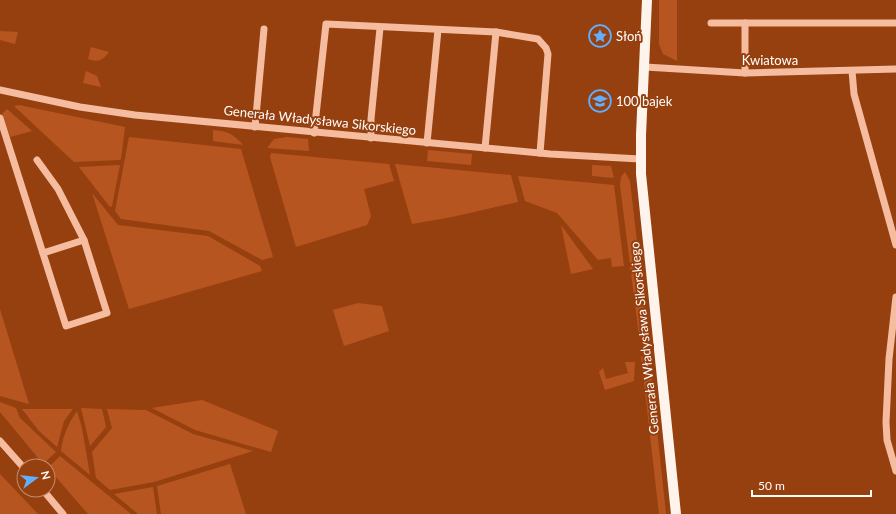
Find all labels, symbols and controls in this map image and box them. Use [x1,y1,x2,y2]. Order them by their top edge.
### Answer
place icon: Słoń [587,23,613,49]
place label: Słoń [616,28,642,44]
street label: Kwiatowa [742,52,798,68]
school or university icon: 100 bajek [587,88,613,114]
place label: 100 bajek [616,93,673,109]
street label: Generała Władysława Sikorskiego [223,102,417,138]
street label: Generała Władysława Sikorskiego [626,241,662,435]
north arrow [16,458,56,498]
text: N [39,470,54,481]
scale bar [752,472,871,498]
text: 50 m [758,478,785,493]

